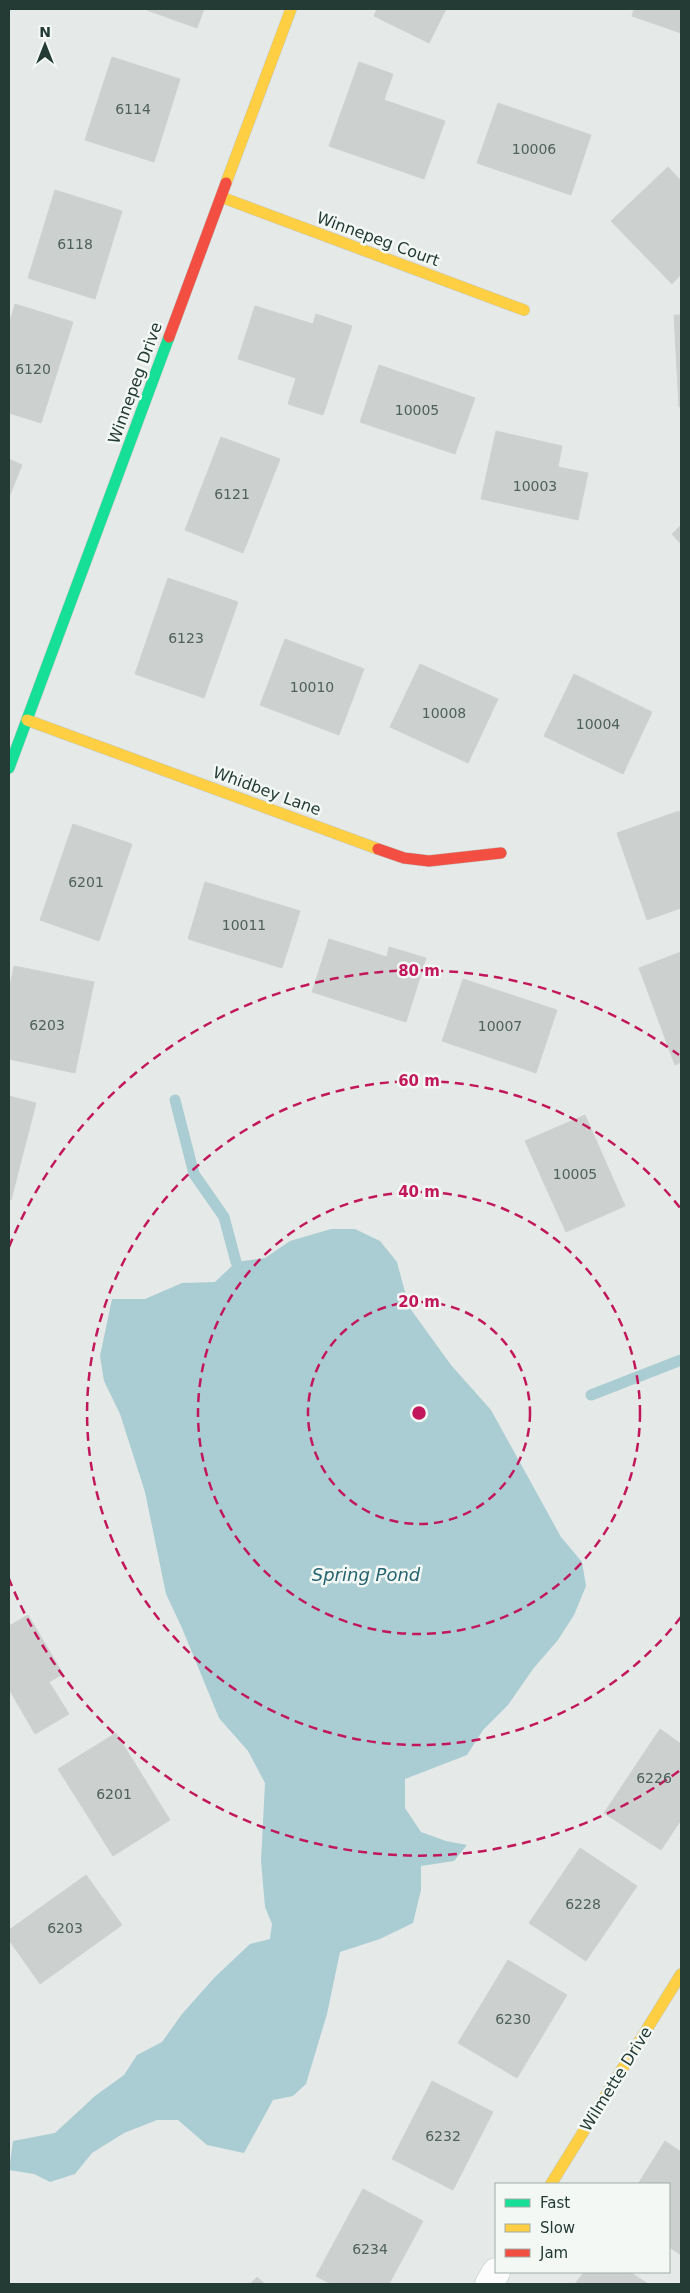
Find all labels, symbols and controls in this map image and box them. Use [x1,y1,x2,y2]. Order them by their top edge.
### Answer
north arrow [20,20,70,70]
text: N [39,24,51,40]
house number: 6114 [115,101,151,117]
house number: 10006 [512,141,556,157]
street label: Winnepeg Court [314,208,442,270]
house number: 6118 [57,236,93,252]
street label: Winnepeg Drive [104,320,166,446]
house number: 6120 [15,361,51,377]
house number: 10005 [395,402,439,418]
house number: 10003 [513,478,557,494]
house number: 6121 [214,486,250,502]
house number: 6123 [168,630,204,646]
house number: 10010 [290,679,334,695]
house number: 10008 [422,705,466,721]
house number: 10004 [576,716,620,732]
street label: Whidbey Lane [210,763,324,819]
house number: 6201 [68,874,104,890]
house number: 10011 [222,917,266,933]
text: 80 m [398,962,440,980]
house number: 6203 [29,1017,65,1033]
house number: 10007 [478,1018,522,1034]
text: 60 m [398,1072,440,1090]
house number: 10005 [553,1166,597,1182]
text: 40 m [398,1183,440,1201]
text: 20 m [398,1293,440,1311]
centre of rings [410,1404,428,1422]
water label: Spring Pond [312,1564,421,1585]
house number: 6226 [636,1770,672,1786]
house number: 6201 [96,1786,132,1802]
house number: 6228 [565,1896,601,1912]
house number: 6203 [47,1920,83,1936]
house number: 6230 [495,2011,531,2027]
street label: Wilmette Drive [576,2023,656,2135]
house number: 6232 [425,2128,461,2144]
legend [495,2183,670,2273]
text: Fast [540,2194,570,2212]
text: Slow [540,2219,575,2237]
house number: 6234 [352,2241,388,2257]
text: Jam [539,2244,568,2262]

